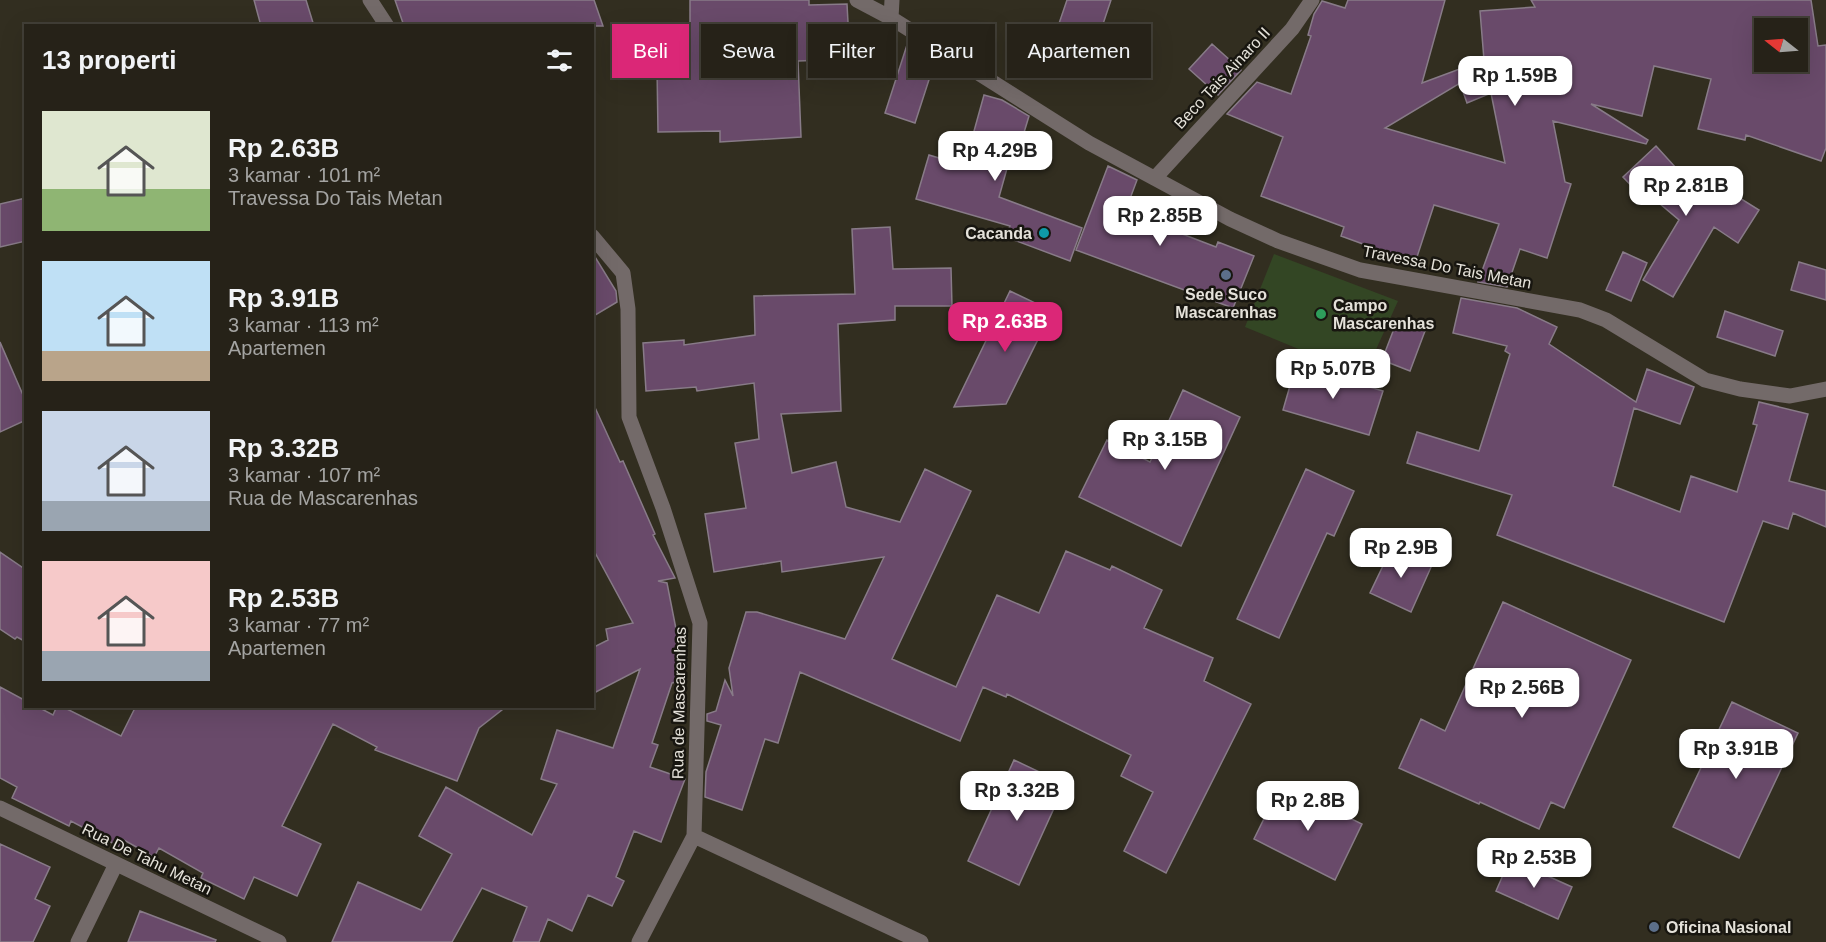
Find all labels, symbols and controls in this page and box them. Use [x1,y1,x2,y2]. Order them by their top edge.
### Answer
north arrow [1754,18,1808,72]
map controls [1754,18,1808,72]
chip: Beli [612,24,689,78]
chip: Sewa [701,24,796,78]
chip: Filter [808,24,896,78]
chip: Baru [908,24,995,78]
chip: Apartemen [1007,24,1151,78]
street label: Beco Tais Ainaro II [1171,24,1273,132]
icon: filters [543,44,576,77]
text: 13 properti [42,45,176,75]
pin: Rp 1.59B [1453,56,1577,107]
text: Rp 1.59B [1472,64,1558,86]
pin: Rp 4.29B [933,131,1057,182]
text: Rp 2.63B [228,133,339,163]
icon: home [90,135,162,207]
text: Rp 4.29B [952,139,1038,161]
text: 3 kamar · 101 m² [228,164,380,186]
pin: Rp 2.81B [1624,166,1748,217]
text: Rp 2.81B [1643,174,1729,196]
text: Travessa Do Tais Metan [228,187,443,209]
pin: Rp 2.85B [1098,196,1222,247]
text: Rp 2.85B [1117,204,1203,226]
place label: Cacanda [965,225,1032,242]
marker: Cacanda [1037,226,1051,240]
street label: Travessa Do Tais Metan [1361,242,1533,292]
marker: Sede Suco Mascarenhas [1219,268,1233,282]
text: Rp 3.91B [228,283,339,313]
icon: home [90,285,162,357]
place label: Sede Suco Mascarenhas [1175,286,1277,321]
place label: Campo Mascarenhas [1333,297,1434,332]
pin: Rp 2.63B [943,302,1067,353]
marker: Campo Mascarenhas [1314,307,1328,321]
text: Rp 2.63B [962,310,1048,332]
text: 3 kamar · 113 m² [228,314,379,336]
text: Apartemen [228,337,326,359]
pin: Rp 5.07B [1271,349,1395,400]
text: Rp 5.07B [1290,357,1376,379]
pin: Rp 3.15B [1103,420,1227,471]
text: Rp 3.15B [1122,428,1208,450]
text: Rp 3.32B [228,433,339,463]
icon: home [90,435,162,507]
text: 3 kamar · 107 m² [228,464,380,486]
text: Rua de Mascarenhas [228,487,418,509]
pin: Rp 2.9B [1346,528,1456,579]
text: Rp 2.9B [1364,536,1438,558]
text: Rp 2.53B [228,583,339,613]
icon: home [90,585,162,657]
text: 3 kamar · 77 m² [228,614,369,636]
street label: Rua de Mascarenhas [669,627,689,779]
text: Apartemen [228,637,326,659]
pin: Rp 2.56B [1460,668,1584,719]
text: Rp 2.56B [1479,676,1565,698]
pin: Rp 3.91B [1674,729,1798,780]
text: Rp 3.91B [1693,737,1779,759]
pin: Rp 3.32B [955,771,1079,822]
text: Rp 3.32B [974,779,1060,801]
pin: Rp 2.8B [1253,781,1363,832]
text: Rp 2.8B [1271,789,1345,811]
street label: Rua De Tahu Metan [79,820,215,898]
pin: Rp 2.53B [1472,838,1596,889]
text: Rp 2.53B [1491,846,1577,868]
place label: Oficina Nasional [1666,919,1791,936]
marker: Oficina Nasional [1647,920,1661,934]

